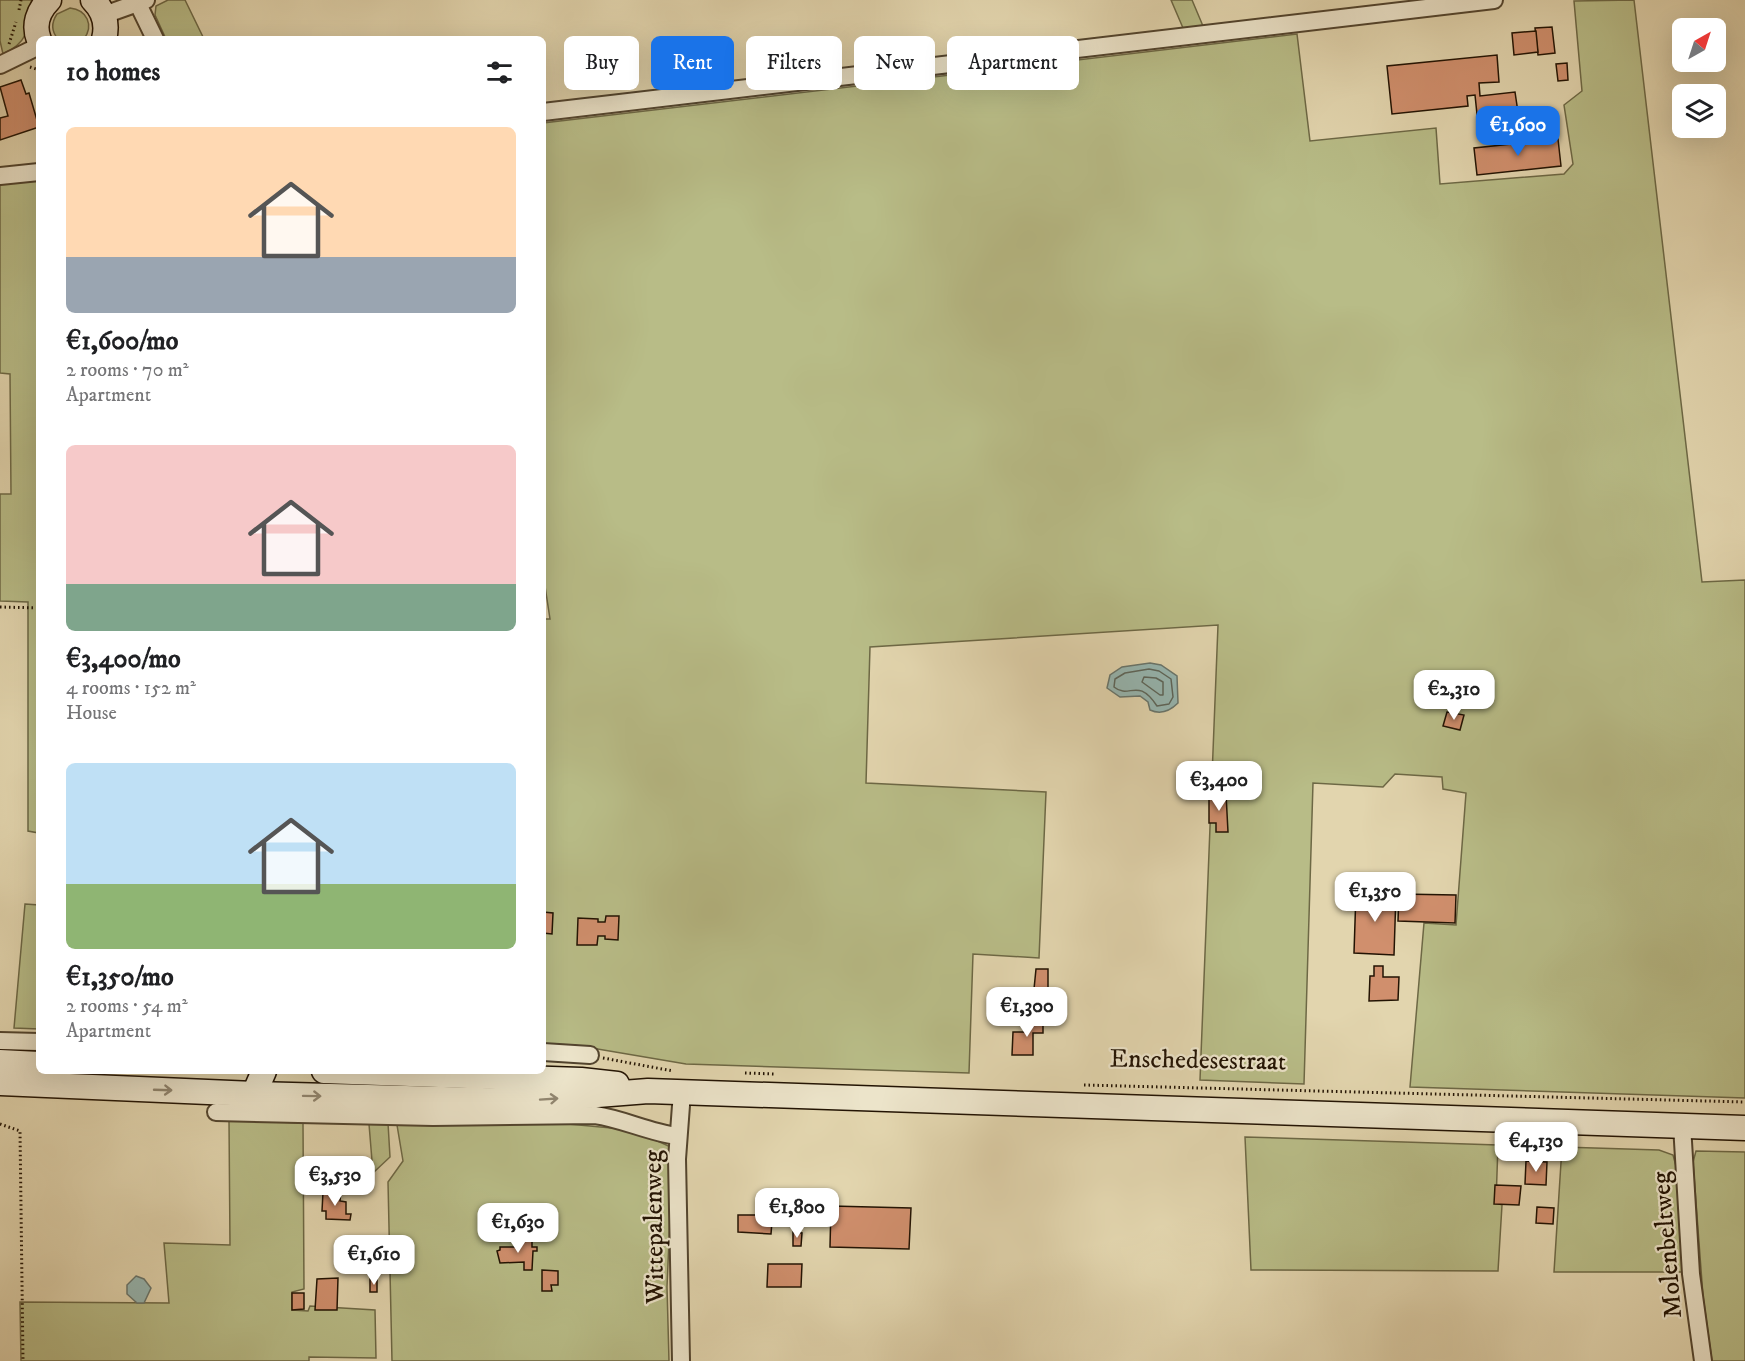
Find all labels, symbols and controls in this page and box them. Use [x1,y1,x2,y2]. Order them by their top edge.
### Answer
north arrow [1672,18,1726,72]
map controls [1672,18,1726,138]
chip: Buy [564,36,639,90]
chip: Rent [651,36,734,90]
chip: Filters [746,36,842,90]
chip: New [854,36,935,90]
chip: Apartment [947,36,1079,90]
text: 10 homes [66,56,160,89]
icon: filters [483,56,516,89]
button: layers [1672,84,1726,138]
pin: €1,600 [1469,106,1567,157]
text: €1,600 [1490,113,1546,138]
icon: home [237,166,345,274]
text: €1,600/mo [66,325,178,358]
text: 2 rooms · 70 m² [66,358,189,383]
text: Apartment [66,383,151,408]
icon: home [237,484,345,592]
text: €3,400/mo [66,643,181,676]
pin: €2,310 [1405,670,1503,721]
text: 4 rooms · 152 m² [66,676,196,701]
text: €2,310 [1428,677,1480,702]
text: House [66,701,117,726]
pin: €3,400 [1170,761,1268,812]
text: €3,400 [1190,768,1248,793]
icon: home [237,802,345,910]
pin: €1,350 [1326,872,1424,923]
text: €1,350 [1349,879,1401,904]
text: €1,350/mo [66,961,174,994]
pin: €1,300 [978,987,1076,1038]
text: 2 rooms · 54 m² [66,994,188,1019]
text: €1,300 [1000,994,1054,1019]
text: Apartment [66,1019,151,1044]
street label: Enschedesestraat [1109,1042,1286,1079]
one-way arrow [153,1085,173,1096]
one-way arrow [302,1090,322,1101]
one-way arrow [539,1094,558,1105]
pin: €4,130 [1487,1122,1585,1173]
text: €4,130 [1509,1129,1563,1154]
street label: Wittepalenweg [637,1149,672,1305]
pin: €3,530 [286,1156,384,1207]
text: €3,530 [309,1163,361,1188]
street label: Molenbeltweg [1645,1170,1690,1320]
pin: €1,800 [748,1188,846,1239]
text: €1,800 [769,1195,825,1220]
pin: €1,630 [469,1203,567,1254]
text: €1,630 [491,1210,545,1235]
pin: €1,610 [325,1235,423,1286]
text: €1,610 [348,1242,400,1267]

